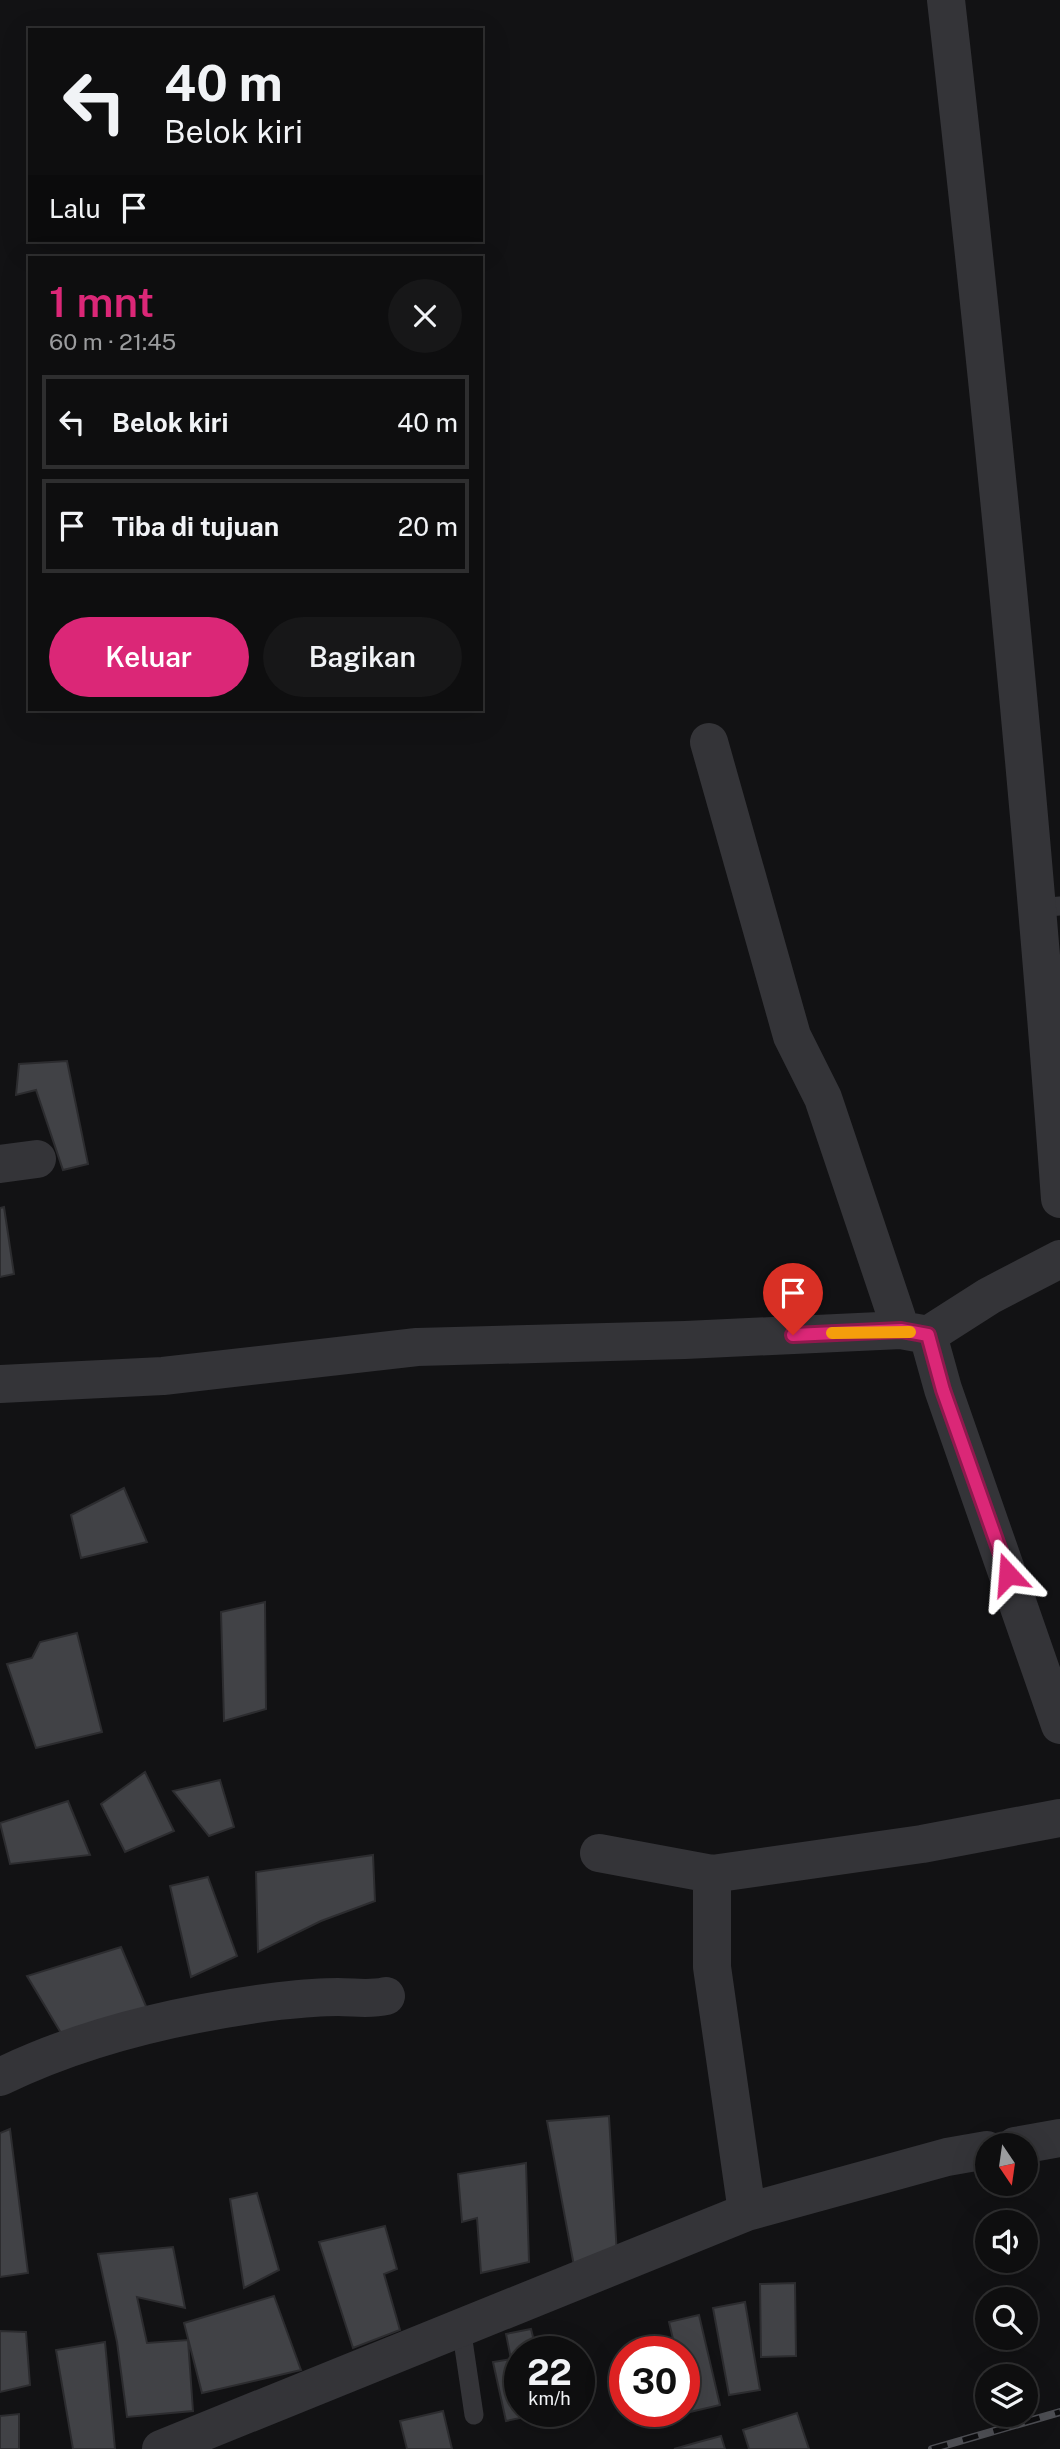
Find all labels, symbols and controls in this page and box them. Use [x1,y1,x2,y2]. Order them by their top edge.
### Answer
text: 40 m [164,54,283,112]
icon: left [49,56,140,147]
text: Belok kiri [164,113,303,150]
icon: arrive [115,189,153,227]
text: Lalu [49,193,101,224]
text: 1 mnt [49,277,154,326]
button: close [388,279,462,353]
text: 60 m · 21:45 [49,328,176,355]
icon: left [53,403,91,441]
text: Belok kiri [112,407,228,438]
text: 40 m [397,407,458,438]
icon: arrive [53,507,91,545]
text: Tiba di tujuan [112,511,279,542]
text: 20 m [398,511,458,542]
button: Keluar [49,617,249,697]
button: Bagikan [263,617,462,697]
pin [763,1263,823,1335]
icon: arrive [774,1274,812,1312]
position arrow [971,1537,1045,1611]
north arrow [975,2133,1038,2196]
map controls [975,2133,1038,2427]
button: sound [975,2210,1038,2273]
button: search [975,2287,1038,2350]
speed limit sign: 30 [609,2336,700,2427]
text: 22 [527,2352,572,2393]
button: layers [975,2364,1038,2427]
text: km/h [528,2388,571,2409]

